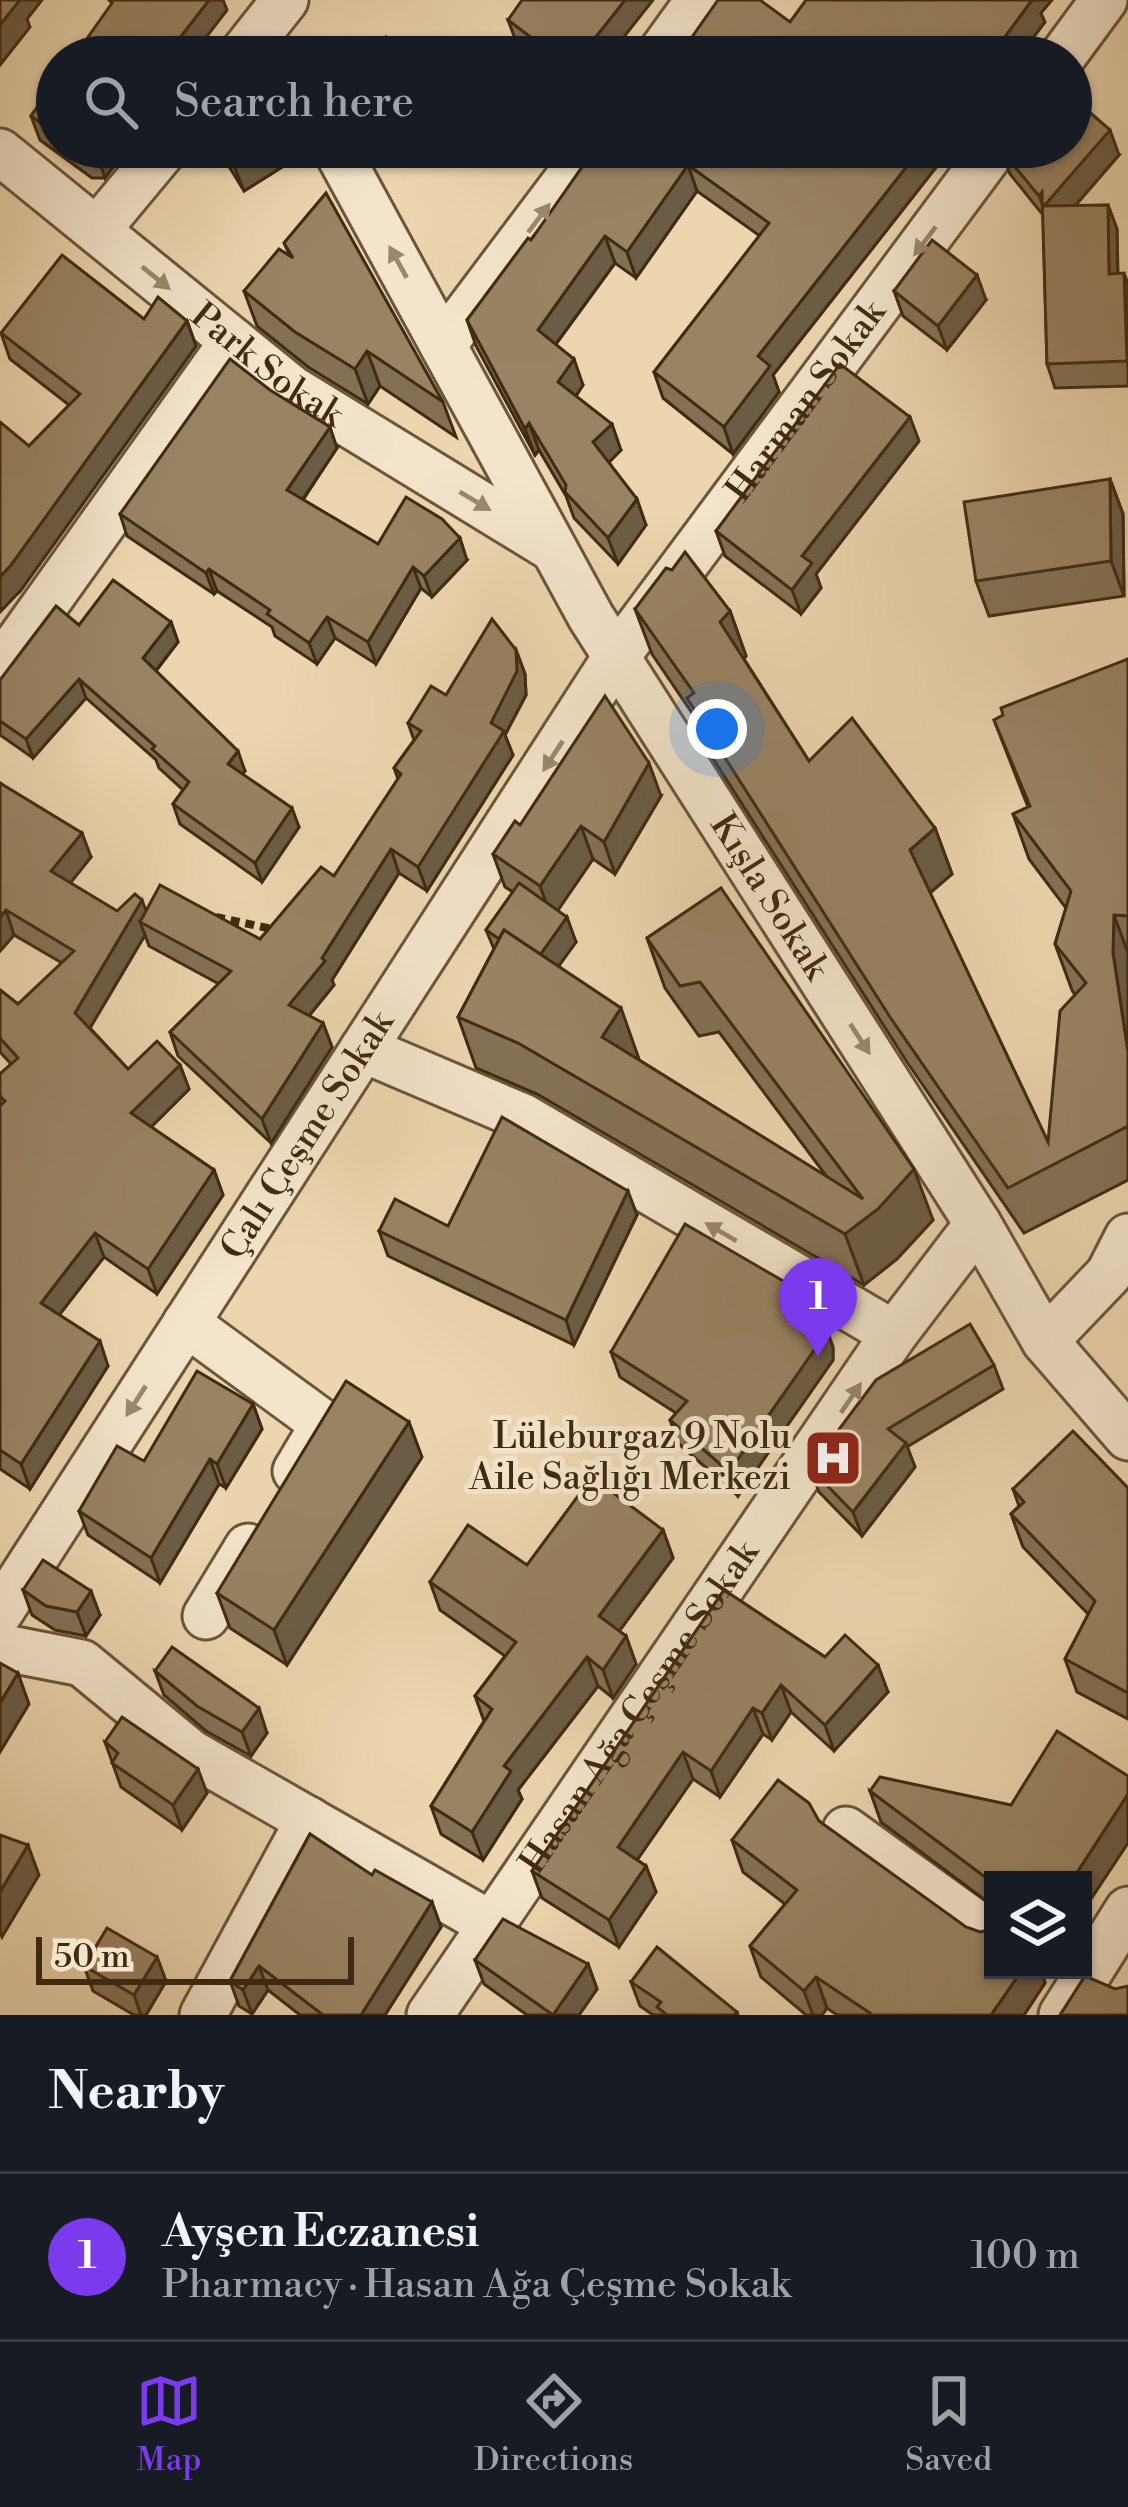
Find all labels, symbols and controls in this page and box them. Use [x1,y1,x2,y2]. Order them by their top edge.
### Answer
search box [36,36,1092,168]
icon: search [78,69,144,135]
text: Search here [174,74,414,131]
one-way arrow [526,202,551,234]
one-way arrow [914,225,938,257]
one-way arrow [388,245,409,280]
one-way arrow [140,265,171,290]
street label: Harman Sokak [716,290,897,511]
street label: Park Sokak [181,293,353,439]
one-way arrow [458,490,492,511]
your location [687,699,747,759]
one-way arrow [542,739,564,772]
street label: Kışla Sokak [700,805,840,990]
street label: Çalı Çeşme Sokak [211,1001,405,1268]
one-way arrow [849,1022,870,1056]
one-way arrow [704,1223,737,1244]
pin: 1 [779,1258,857,1357]
one-way arrow [839,1381,861,1414]
one-way arrow [126,1384,148,1417]
place label: Lüleburgaz 9 Nolu Aile Sağlığı Merkezi [468,1415,791,1501]
hospital icon: Lüleburgaz 9 Nolu Aile Sağlığı Merkezi [802,1427,864,1489]
street label: Hasan Ağa Çeşme Sokak [510,1530,770,1883]
map controls [984,1871,1092,1979]
button: layers [984,1871,1092,1979]
scale bar [36,1931,354,1984]
text: 50 m [54,1937,130,1978]
text: Nearby [48,2061,224,2125]
text: Ayşen Eczanesi [162,2204,479,2261]
text: 1 [78,2232,96,2281]
text: 100 m [971,2232,1080,2281]
text: Pharmacy · Hasan Ağa Çeşme Sokak [162,2261,791,2310]
tab: Map [136,2368,202,2481]
tab: Directions [474,2368,633,2481]
tab: Saved [905,2368,992,2481]

